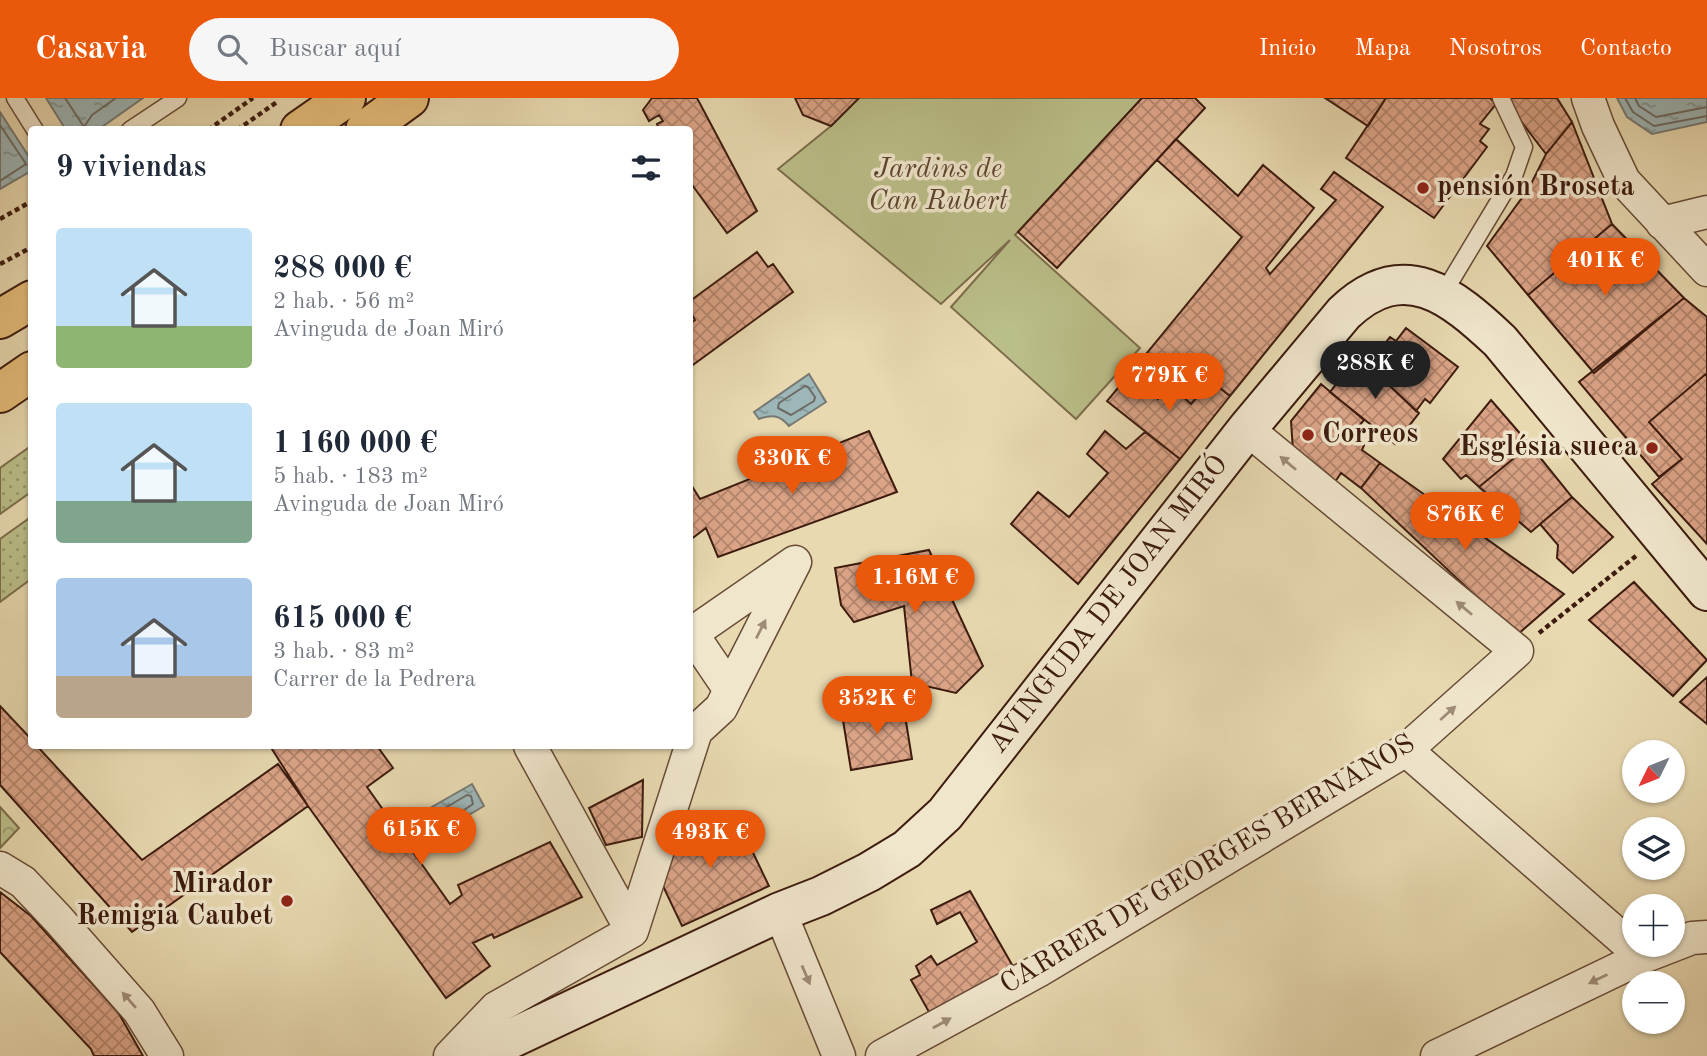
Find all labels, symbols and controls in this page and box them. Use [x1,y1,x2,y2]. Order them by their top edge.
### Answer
search box [189,18,679,81]
icon: search [213,30,251,68]
text: Casavia [35,33,147,66]
text: Buscar aquí [269,36,401,62]
text: Inicio [1259,37,1317,61]
text: Mapa [1355,37,1411,61]
text: Nosotros [1449,37,1542,61]
text: Contacto [1580,37,1672,61]
icon: filters [627,149,665,187]
text: 9 viviendas [56,153,206,183]
park label: Jardins de Can Rubert [868,156,1009,216]
place label: pensión Broseta [1437,174,1635,202]
marker: pensión Broseta [1415,180,1431,196]
pin: 401K € [1548,238,1662,298]
text: 401K € [1566,249,1644,272]
text: 288 000 € [273,254,412,284]
icon: home [112,256,196,340]
text: 2 hab. · 56 m² [273,290,414,313]
text: Avinguda de Joan Miró [273,318,504,341]
pin: 288K € [1318,342,1432,401]
text: 288K € [1336,352,1414,375]
pin: 779K € [1112,354,1226,413]
text: 779K € [1130,364,1208,387]
place label: Correos [1322,421,1418,449]
marker: Correos [1300,427,1316,443]
text: 1 160 000 € [273,429,437,459]
icon: home [112,431,196,515]
place label: Església sueca [1459,434,1638,462]
pin: 330K € [735,436,849,496]
marker: Església sueca [1644,440,1660,456]
text: 330K € [753,447,831,470]
street label: AVINGUDA DE JOAN MIRÓ [980,448,1234,759]
one-way arrow [1280,456,1297,471]
text: 5 hab. · 183 m² [273,465,428,488]
pin: 876K € [1408,492,1522,552]
text: Avinguda de Joan Miró [273,493,504,516]
text: 876K € [1426,503,1504,526]
pin: 1.16M € [850,556,980,615]
text: 1.16M € [872,566,958,589]
one-way arrow [1455,601,1472,616]
text: 615 000 € [273,604,412,634]
icon: home [112,606,196,690]
one-way arrow [755,619,766,639]
text: 3 hab. · 83 m² [273,640,414,663]
text: Carrer de la Pedrera [273,668,476,691]
pin: 352K € [820,676,934,736]
text: 352K € [838,687,916,710]
one-way arrow [1439,705,1456,721]
street label: CARRER DE GEORGES BERNANOS [996,730,1420,1000]
north arrow [1622,740,1685,803]
map controls [1622,740,1685,1034]
pin: 615K € [364,808,478,867]
pin: 493K € [653,810,767,870]
button: layers [1622,817,1685,880]
text: 615K € [382,818,460,841]
text: 493K € [671,821,749,844]
place label: Mirador Remigia Caubet [76,871,273,931]
marker: Mirador Remigia Caubet [279,893,295,909]
button: + [1622,894,1685,957]
one-way arrow [801,965,812,986]
button: − [1622,971,1685,1034]
one-way arrow [1588,974,1609,985]
one-way arrow [122,991,137,1008]
one-way arrow [932,1017,952,1029]

